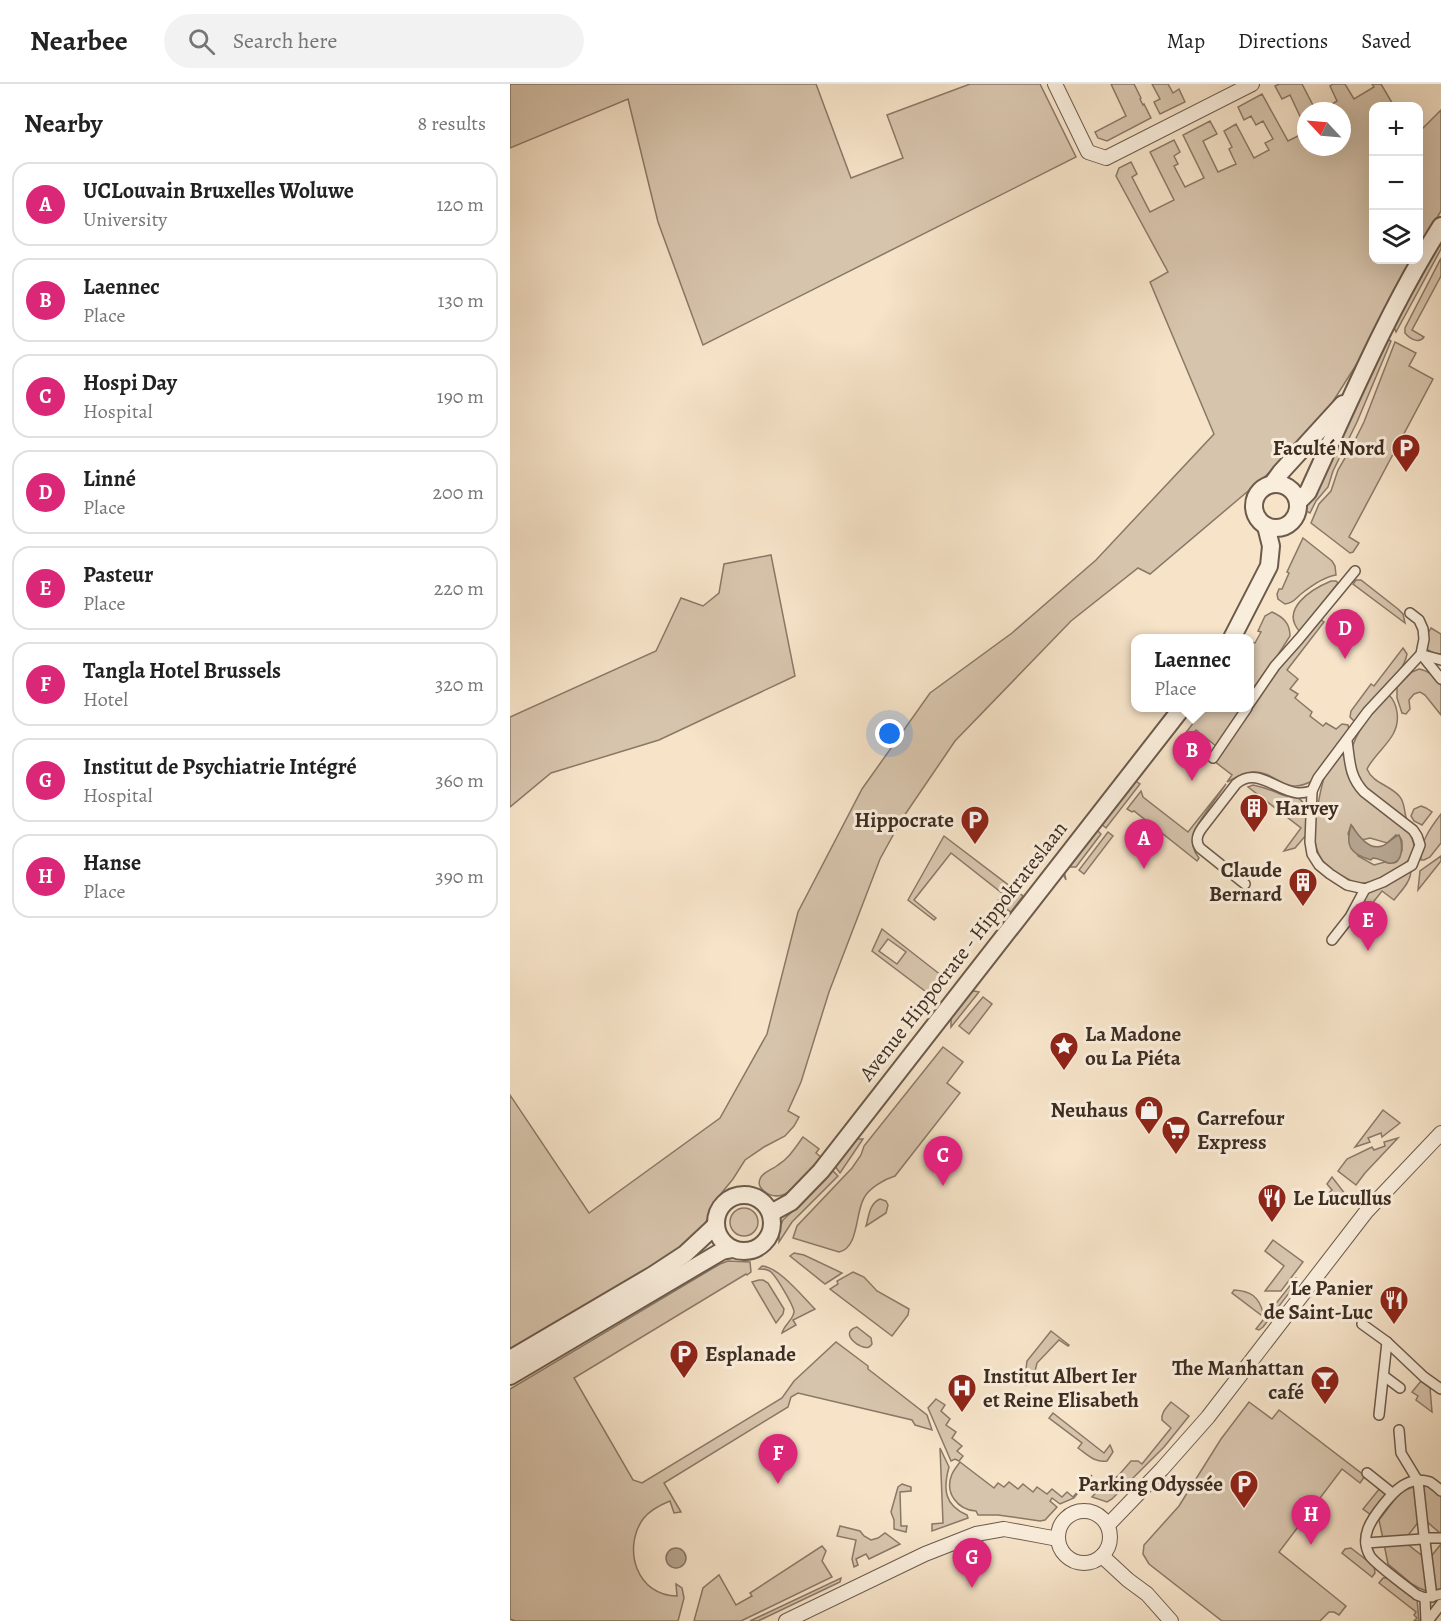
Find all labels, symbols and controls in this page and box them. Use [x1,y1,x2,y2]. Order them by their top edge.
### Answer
search box [164,14,584,68]
text: Nearbee [30,22,128,60]
icon: search [185,25,218,58]
text: Search here [233,26,337,56]
text: Map [1167,27,1205,55]
text: Directions [1238,27,1328,55]
text: Saved [1361,27,1411,55]
north arrow [1297,102,1351,156]
map controls [1369,102,1423,264]
button: + [1369,102,1423,156]
text: Nearby [24,106,103,141]
text: 8 results [418,110,486,137]
button: − [1369,156,1423,210]
text: UCLouvain Bruxelles Woluwe [83,176,354,206]
text: A [39,191,52,218]
text: 120 m [436,191,484,218]
text: University [83,206,167,233]
button: layers [1369,210,1423,264]
text: Laennec [83,272,160,302]
text: B [39,287,52,314]
text: 130 m [438,287,484,314]
text: Place [83,302,125,329]
text: Hospi Day [83,368,177,398]
text: C [39,383,52,410]
text: 190 m [437,383,484,410]
text: Hospital [83,398,153,425]
parking icon: Faculté Nord [1390,432,1422,474]
place label: Faculté Nord [1273,434,1386,462]
text: Linné [83,464,136,494]
text: D [39,479,52,506]
text: 200 m [433,479,484,506]
text: Place [83,494,125,521]
text: Pasteur [83,560,153,590]
text: E [40,575,51,602]
text: 220 m [434,575,484,602]
text: Place [83,590,125,617]
pin: D [1326,610,1364,659]
popup [1131,634,1254,712]
text: Laennec [1154,645,1231,675]
text: Tangla Hotel Brussels [83,656,281,686]
text: F [40,671,51,698]
text: 320 m [435,671,484,698]
text: Place [1154,675,1196,702]
text: Hotel [83,686,128,713]
your location [875,719,904,748]
pin: B [1172,732,1212,781]
text: Institut de Psychiatrie Intégré [83,752,357,782]
text: G [39,767,52,794]
text: 360 m [435,767,484,794]
text: Hospital [83,782,153,809]
building icon: Harvey [1238,792,1270,834]
place label: Harvey [1275,794,1340,822]
parking icon: Hippocrate [959,804,991,846]
place label: Hippocrate [855,806,954,834]
street label: Avenue Hippocrate - Hippokrateslaan [852,815,1073,1087]
pin: A [1124,820,1164,869]
text: Hanse [83,848,141,878]
place label: Claude Bernard [1209,856,1283,908]
text: H [38,863,53,890]
text: 390 m [435,863,484,890]
building icon: Claude Bernard [1287,866,1319,908]
text: Place [83,878,125,905]
pin: E [1348,902,1388,951]
place label: La Madone ou La Piéta [1085,1020,1182,1072]
place icon: La Madone ou La Piéta [1048,1030,1080,1072]
shop icon: Neuhaus [1133,1094,1165,1136]
place label: Neuhaus [1050,1096,1128,1124]
place label: Carrefour Express [1197,1104,1285,1156]
supermarket icon: Carrefour Express [1160,1114,1192,1156]
pin: C [924,1136,962,1186]
restaurant icon: Le Lucullus [1256,1182,1288,1224]
place label: Le Lucullus [1293,1184,1392,1212]
place label: Le Panier de Saint-Luc [1264,1274,1373,1326]
restaurant icon: Le Panier de Saint-Luc [1378,1284,1410,1326]
parking icon: Esplanade [668,1338,700,1380]
place label: Esplanade [705,1340,796,1368]
place label: The Manhattan café [1172,1354,1304,1406]
place label: Institut Albert Ier et Reine Elisabeth [983,1362,1139,1414]
bar icon: The Manhattan café [1309,1364,1341,1406]
hospital icon: Institut Albert Ier et Reine Elisabeth [946,1372,978,1414]
pin: F [758,1434,798,1484]
parking icon: Parking Odyssée [1228,1468,1260,1510]
place label: Parking Odyssée [1078,1470,1223,1498]
pin: H [1292,1496,1330,1545]
pin: G [952,1538,992,1588]

